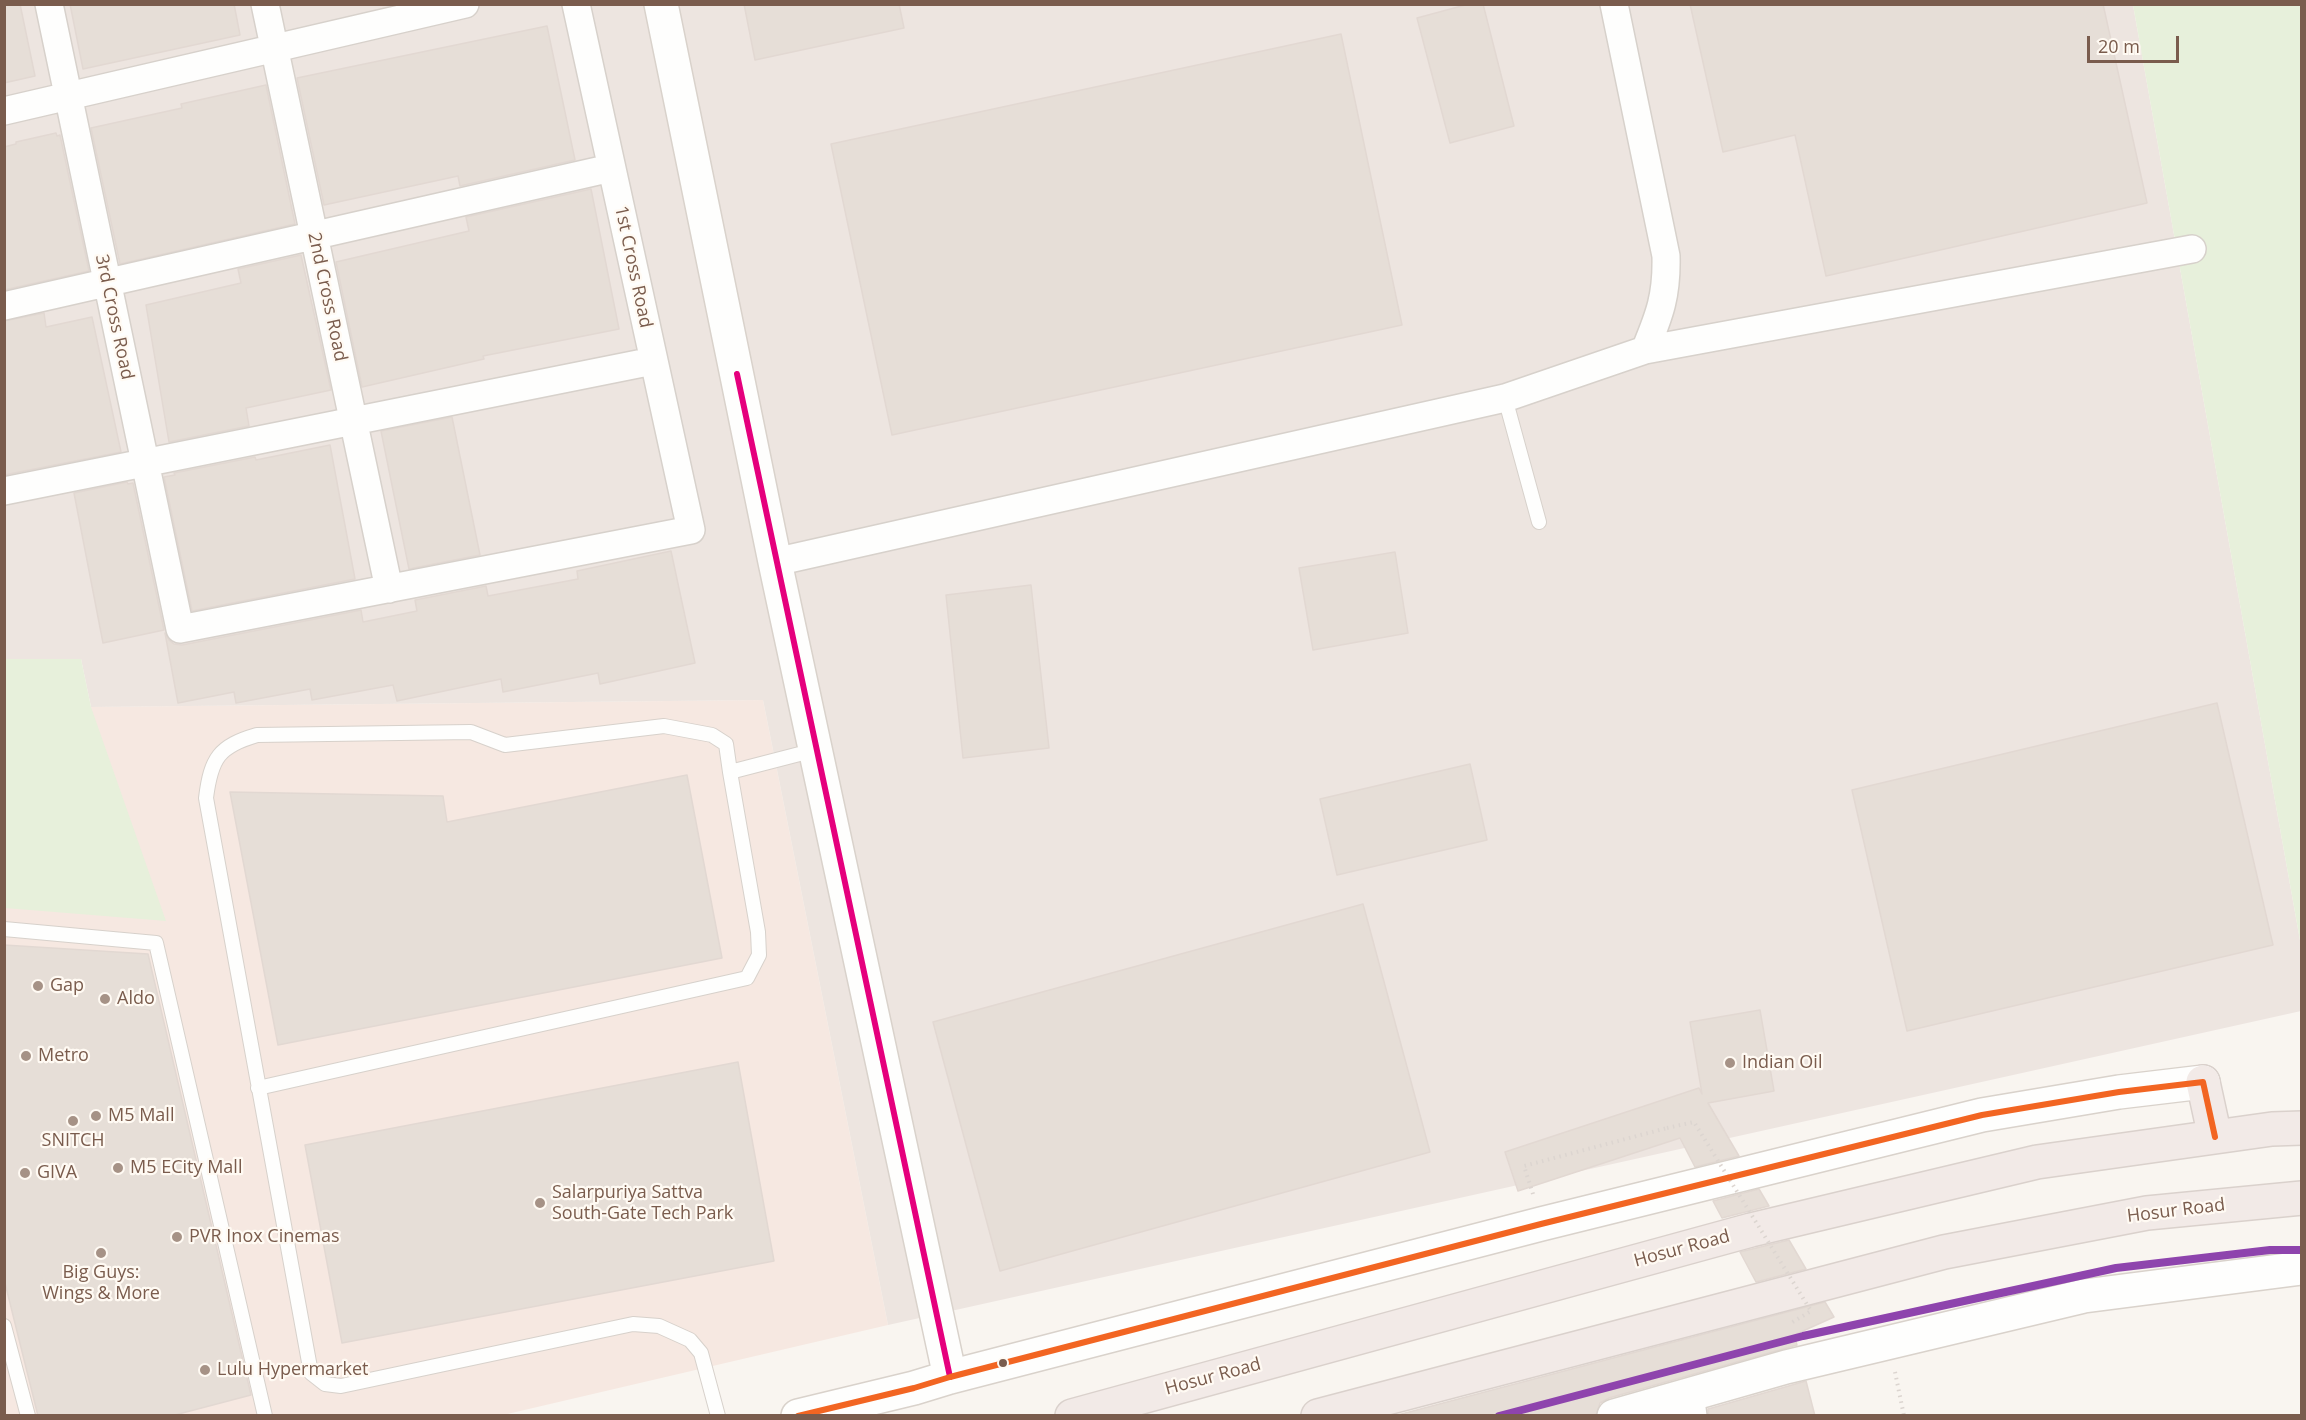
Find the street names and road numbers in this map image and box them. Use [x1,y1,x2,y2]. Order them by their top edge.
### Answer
street label: 1st Cross Road [610,204,656,330]
street label: 2nd Cross Road [303,231,351,363]
street label: 3rd Cross Road [90,252,138,382]
street label: Hosur Road [2126,1194,2226,1228]
street label: Hosur Road [1632,1226,1732,1272]
street label: Hosur Road [1163,1354,1263,1400]

